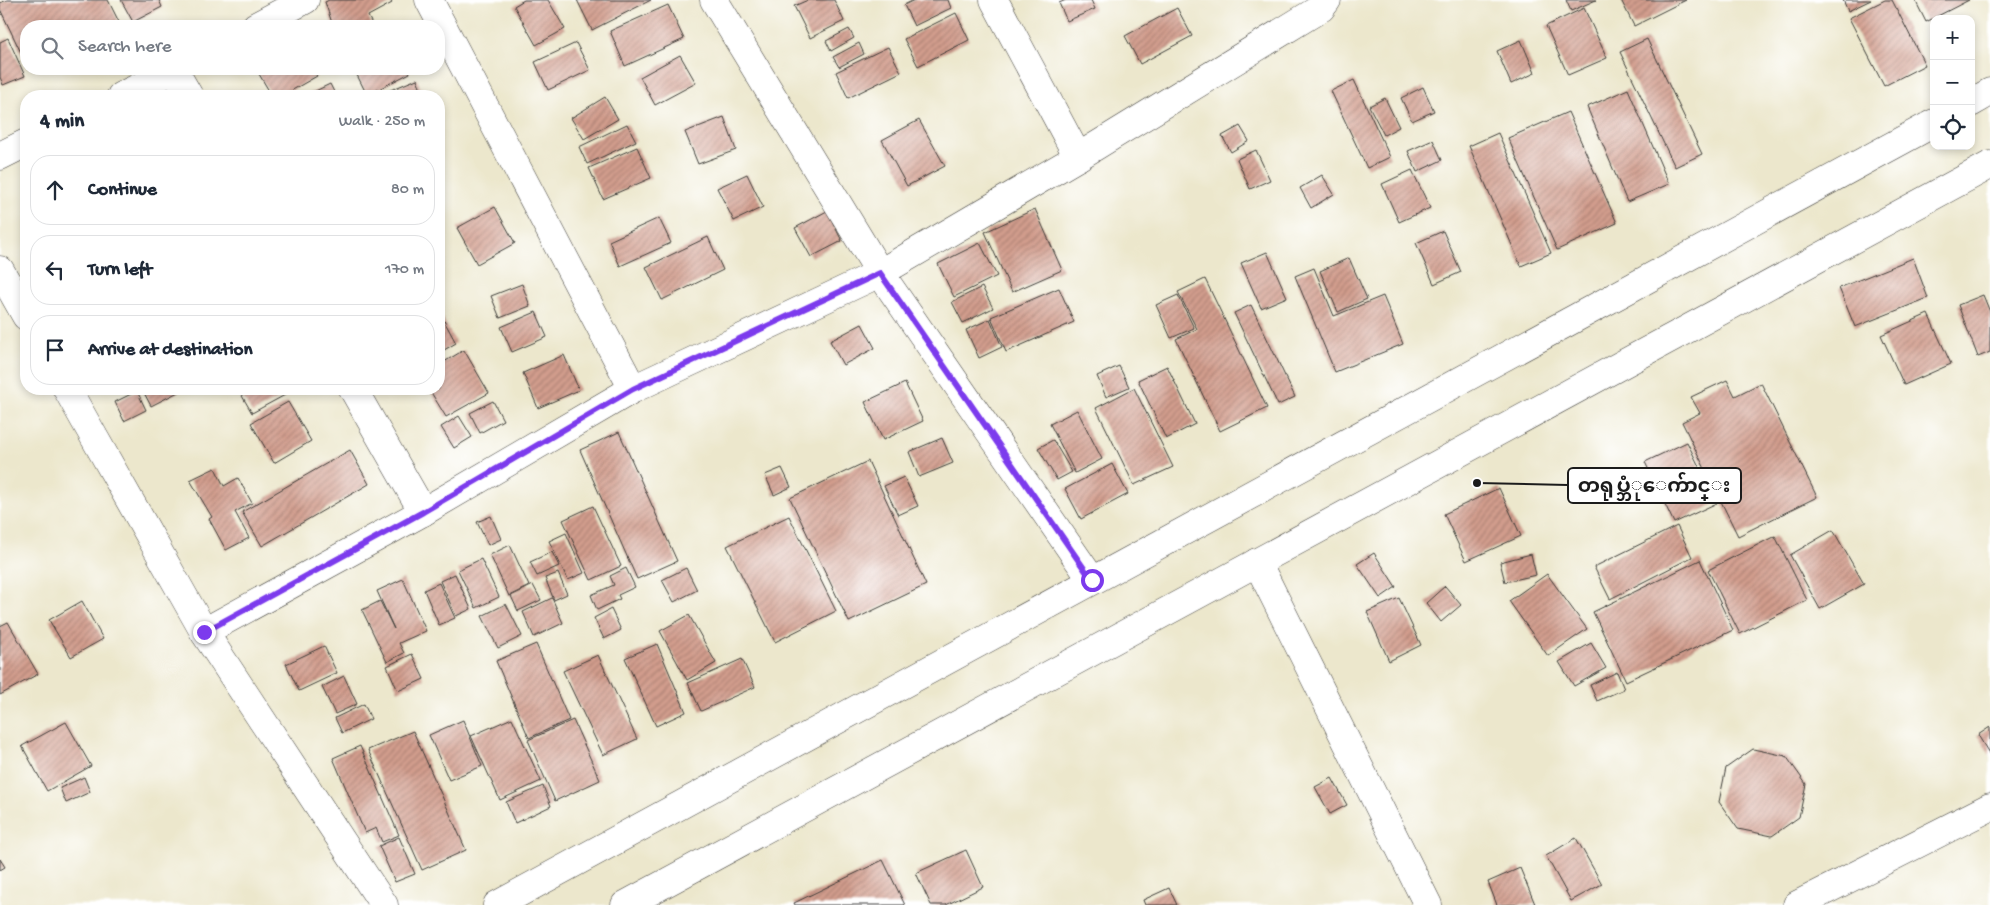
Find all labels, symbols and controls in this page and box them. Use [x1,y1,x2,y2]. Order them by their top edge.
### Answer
map controls [1930,15,1975,150]
button: + [1930,15,1975,60]
search box [20,20,445,75]
icon: search [38,34,66,62]
text: Search here [78,36,172,59]
button: − [1930,60,1975,105]
button: locate [1930,105,1975,150]
text: 4 min [40,110,84,135]
text: Walk · 250 m [339,113,425,132]
icon: ahead [41,176,69,204]
text: Continue [88,179,157,202]
text: 80 m [391,181,424,200]
icon: left [41,256,69,284]
text: Turn left [88,259,152,282]
text: 170 m [385,261,424,280]
icon: arrive [41,336,69,364]
text: Arrive at destination [88,339,252,362]
callout: တရုပ္ဘံုေက်ာင္း [1568,468,1741,503]
text: တရုပ္ဘံုေက်ာင္း [1578,472,1730,501]
route start [1081,569,1104,592]
route end [193,621,216,644]

